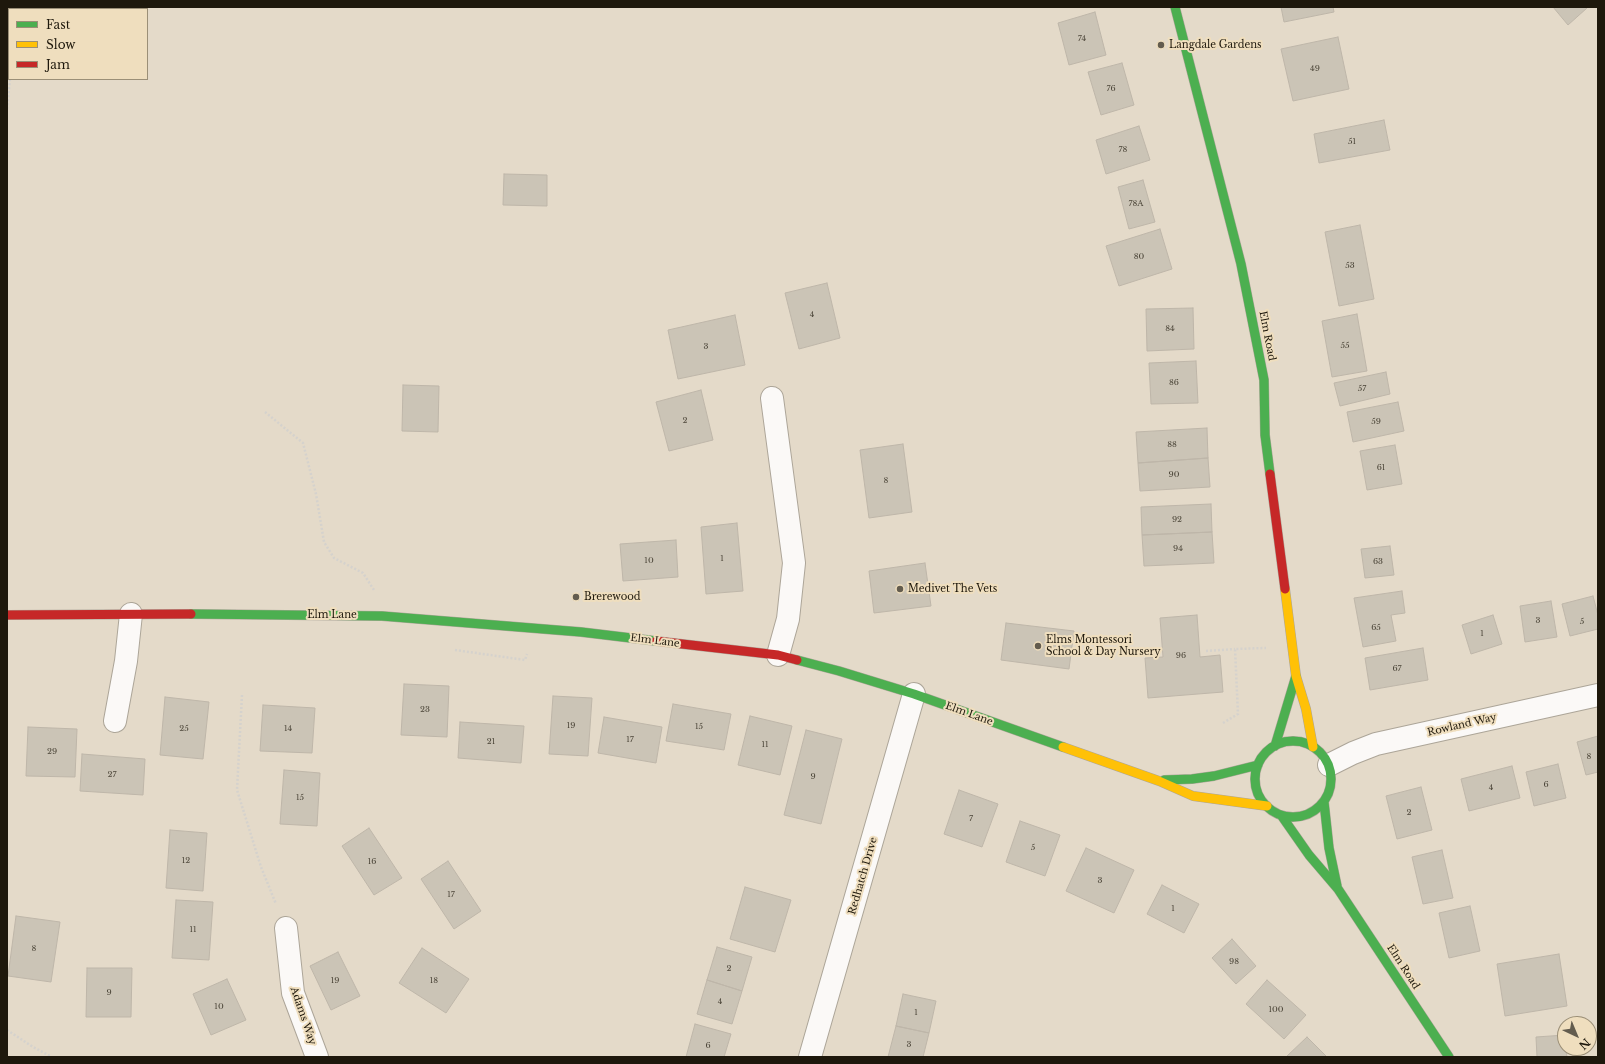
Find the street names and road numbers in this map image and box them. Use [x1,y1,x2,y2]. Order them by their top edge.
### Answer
street label: Elm Road [1256,310,1278,362]
street label: Elm Lane [307,609,357,621]
street label: Elm Lane [630,632,680,650]
street label: Elm Lane [944,700,994,728]
street label: Rowland Way [1426,711,1498,739]
street label: Redhatch Drive [846,836,880,916]
street label: Elm Road [1384,942,1422,992]
street label: Adams Way [287,985,319,1047]

